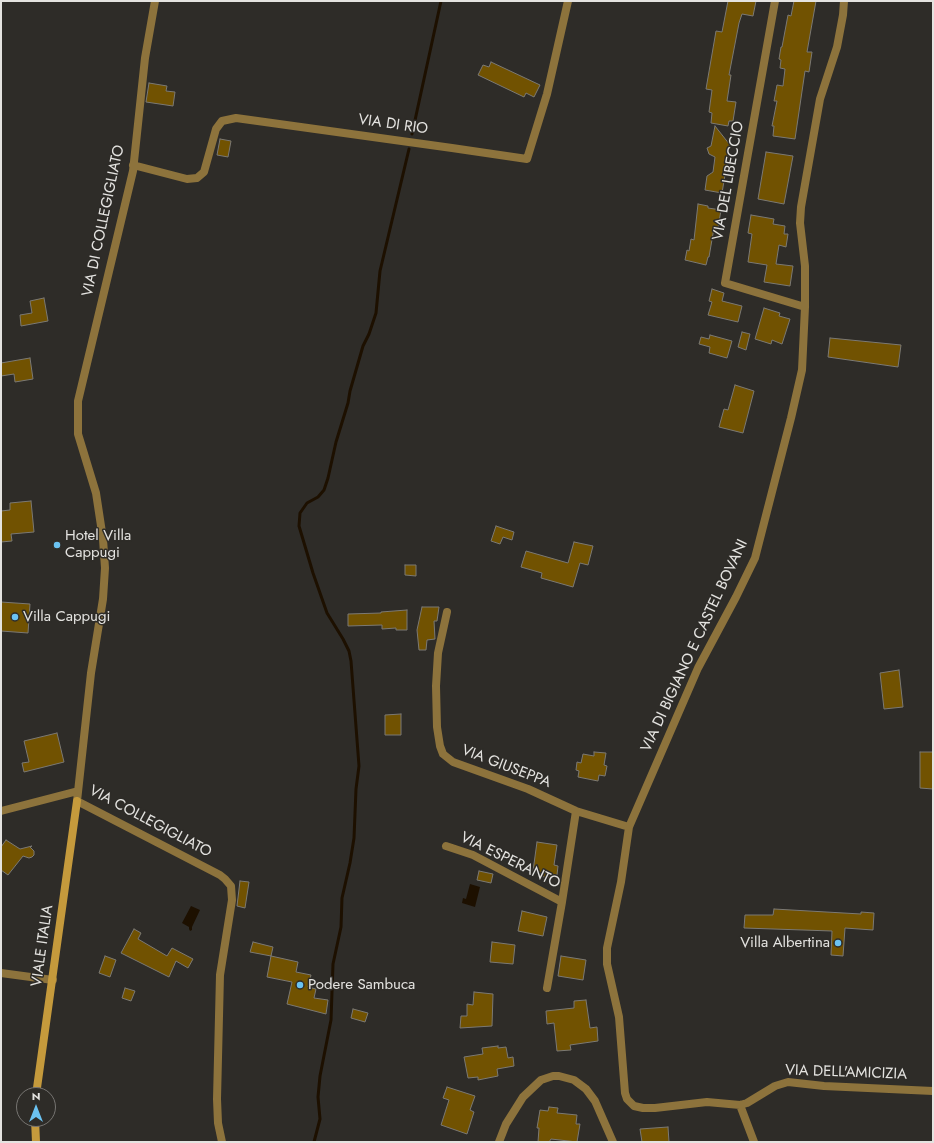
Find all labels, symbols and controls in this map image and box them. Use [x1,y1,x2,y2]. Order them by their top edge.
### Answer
street label: VIA DI RIO [357,111,429,139]
street label: VIA DEL LIBECCIO [710,120,748,242]
street label: VIA DI COLLEGIGLIATO [79,144,129,298]
place label: Hotel Villa Cappugi [65,527,131,562]
street label: VIA DI BIGIANO E CASTEL BOVANI [638,537,752,755]
marker: Hotel Villa Cappugi [52,540,62,550]
place label: Villa Cappugi [23,608,110,626]
marker: Villa Cappugi [10,612,20,622]
street label: VIA GIUSEPPA [459,742,553,792]
street label: VIA COLLEGIGLIATO [86,782,214,862]
street label: VIA ESPERANTO [457,829,563,893]
street label: VIALE ITALIA [28,904,58,988]
place label: Villa Albertina [740,934,830,952]
marker: Villa Albertina [833,938,843,948]
place label: Podere Sambuca [308,976,415,994]
marker: Podere Sambuca [295,980,305,990]
street label: VIA DELL'AMICIZIA [785,1062,907,1084]
north arrow [16,1087,56,1127]
text: N [32,1088,40,1104]

